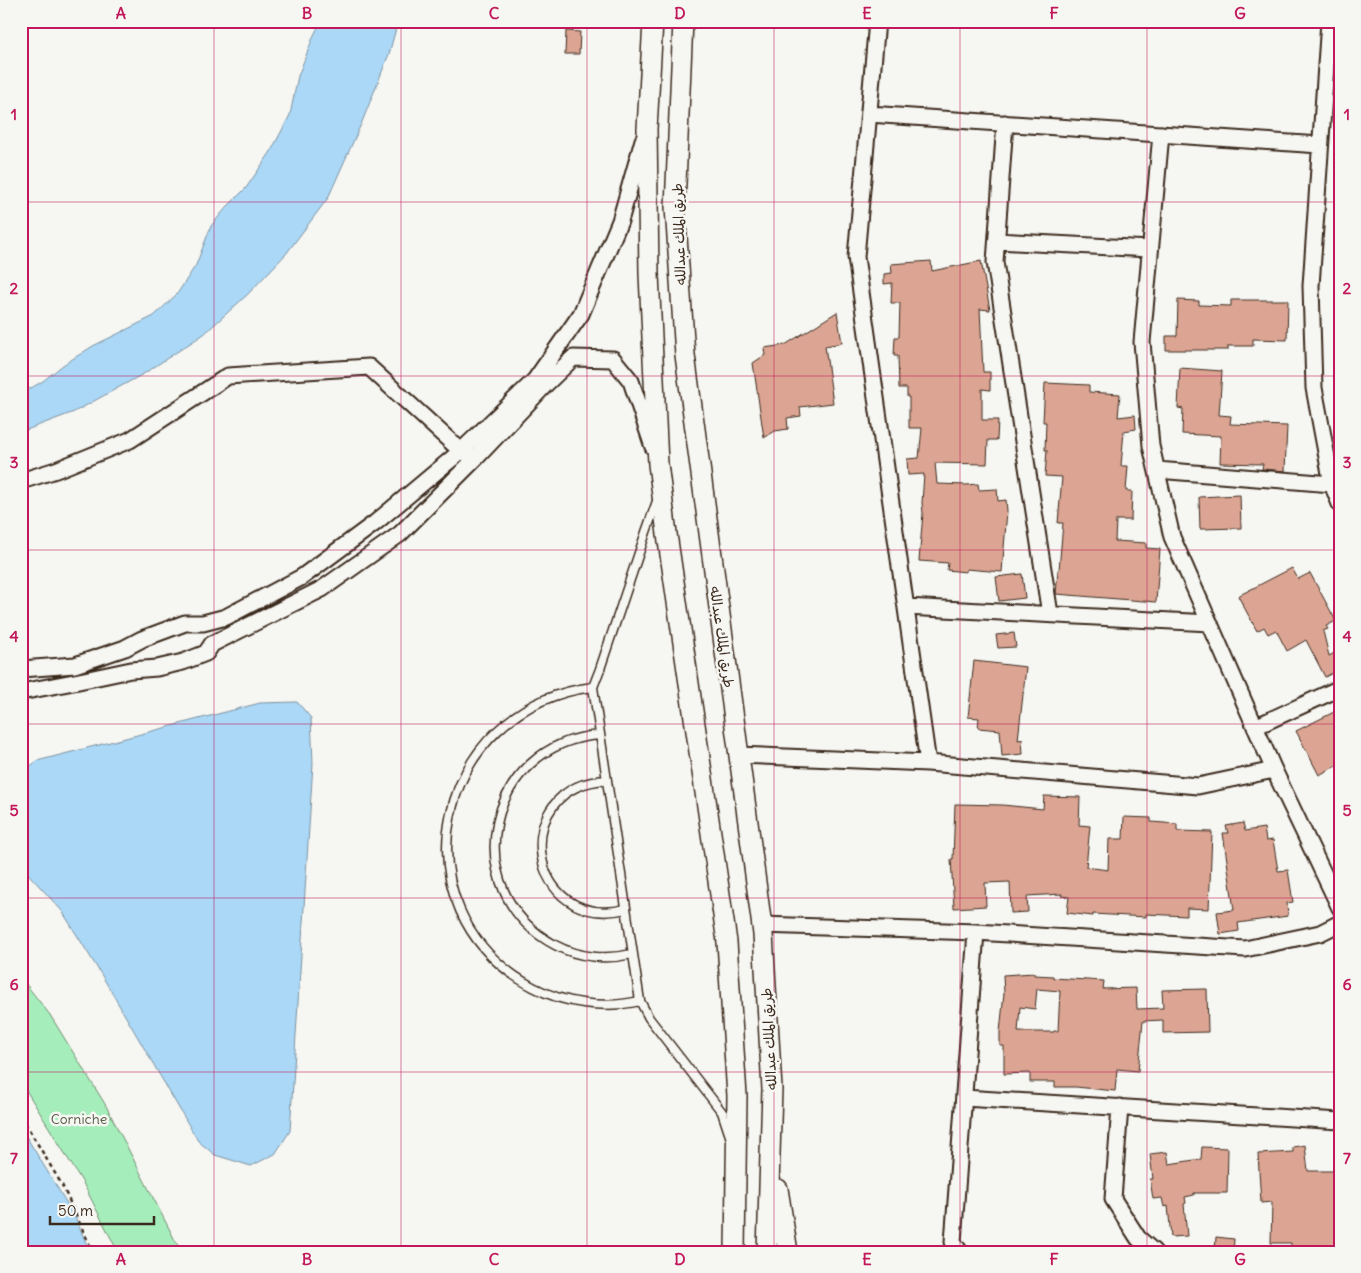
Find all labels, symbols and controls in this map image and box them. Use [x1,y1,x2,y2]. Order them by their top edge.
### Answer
text: A [116,3,126,23]
text: B [302,3,313,23]
text: C [489,3,500,23]
text: D [674,3,686,23]
text: E [862,3,872,23]
text: F [1049,3,1059,23]
text: G [1234,3,1246,23]
text: 1 [11,104,17,124]
text: 1 [1344,104,1350,124]
street label: طريق الملك عبدالله [668,183,690,285]
text: 2 [10,278,19,298]
text: 2 [1343,278,1352,298]
text: 3 [9,452,19,472]
text: 3 [1342,452,1352,472]
street label: طريق الملك عبدالله [706,585,738,689]
text: 4 [9,626,19,646]
text: 4 [1342,626,1352,646]
text: 5 [9,800,19,820]
text: 5 [1342,800,1352,820]
text: 6 [9,974,19,994]
text: 6 [1342,974,1352,994]
street label: طريق الملك عبدالله [757,987,781,1091]
park label: Corniche [51,1110,107,1128]
text: 7 [10,1148,18,1168]
text: 7 [1343,1148,1351,1168]
scale bar [50,1193,154,1225]
text: 50 m [58,1201,93,1220]
text: A [116,1249,126,1269]
text: B [302,1249,313,1269]
text: C [489,1249,500,1269]
text: D [674,1249,686,1269]
text: E [862,1249,872,1269]
text: F [1049,1249,1059,1269]
text: G [1234,1249,1246,1269]

